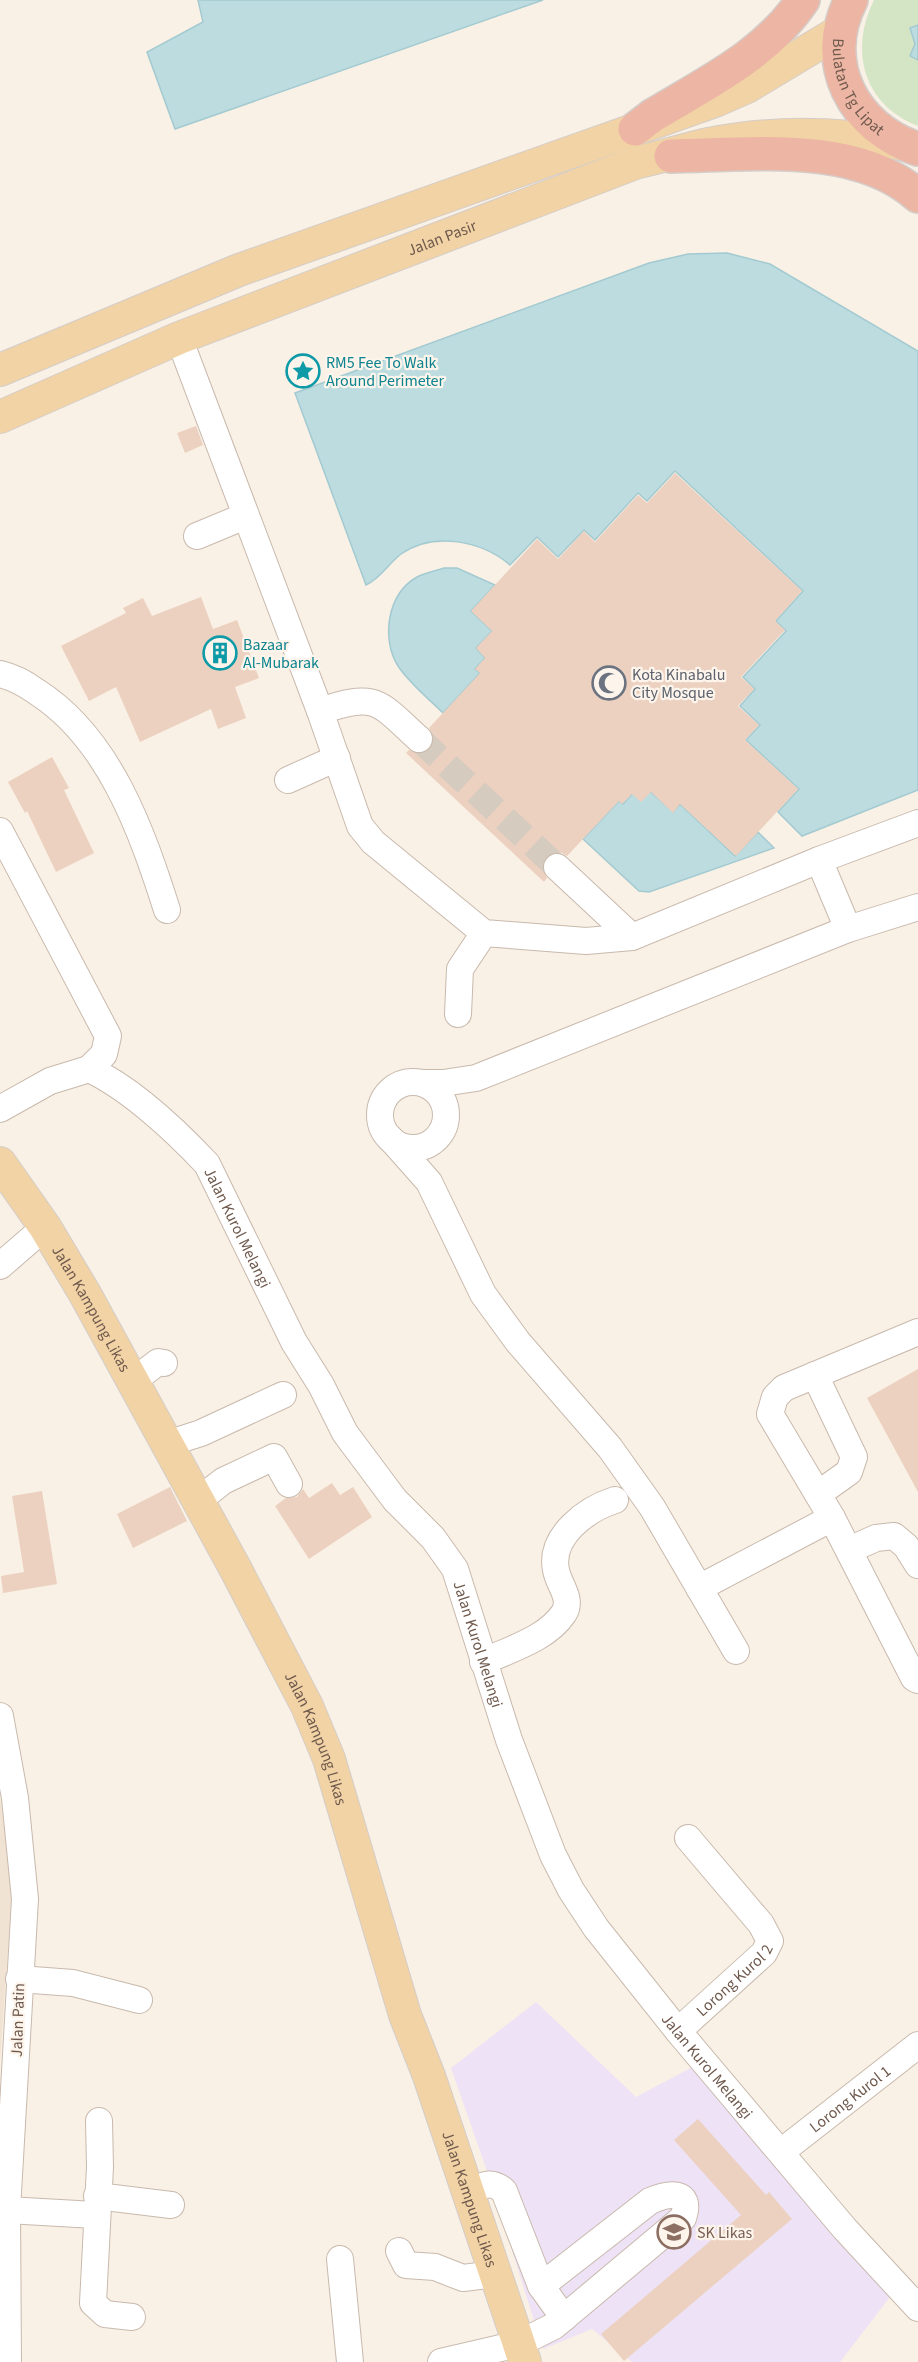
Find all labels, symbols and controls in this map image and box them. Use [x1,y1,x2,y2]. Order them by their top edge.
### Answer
street label: Bulatan Tg Lipat [827,38,889,141]
street label: Jalan Pasir [404,215,480,261]
place label: RM5 Fee To Walk Around Perimeter [326,352,445,392]
place icon: RM5 Fee To Walk Around Perimeter [285,353,321,389]
place label: Bazaar Al-Mubarak [243,634,319,674]
building icon: Bazaar Al-Mubarak [202,635,238,671]
place label: Kota Kinabalu City Mosque [632,664,725,704]
mosque icon: Kota Kinabalu City Mosque [591,665,627,701]
street label: Jalan Kurol Melangi [198,1164,276,1292]
street label: Jalan Kampung Likas [46,1241,136,1376]
street label: Jalan Kurol Melangi [447,1578,508,1710]
street label: Jalan Kampung Likas [279,1668,352,1808]
street label: Lorong Kurol 2 [691,1941,779,2022]
street label: Jalan Patin [6,1983,30,2057]
street label: Jalan Kurol Melangi [656,2009,758,2124]
street label: Lorong Kurol 1 [805,2061,895,2138]
street label: Jalan Kampung Likas [436,2128,503,2271]
school or university icon: SK Likas [656,2214,692,2250]
place label: SK Likas [697,2222,753,2244]

